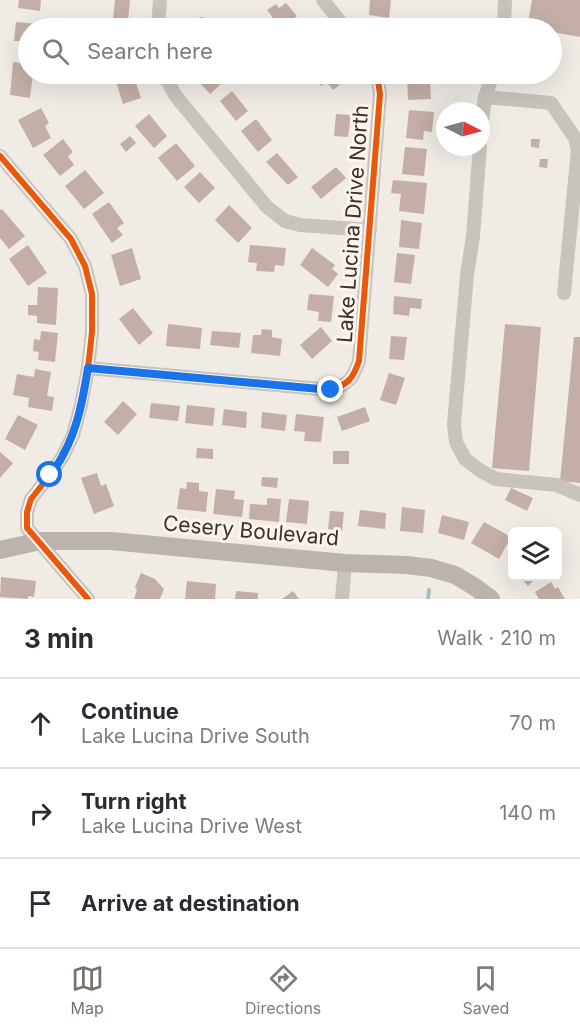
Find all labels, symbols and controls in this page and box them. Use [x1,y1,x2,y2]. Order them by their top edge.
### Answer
search box [18,18,562,84]
icon: search [39,35,72,68]
text: Search here [87,38,213,64]
north arrow [436,102,490,156]
street label: Lake Lucina Drive North [332,104,373,344]
route end [317,376,343,402]
route start [36,461,62,487]
street label: Cesery Boulevard [162,510,340,551]
map controls [508,527,562,581]
button: layers [508,527,562,581]
text: 3 min [24,623,94,654]
text: Walk · 210 m [437,626,556,650]
text: Continue [81,698,179,724]
icon: ahead [24,707,57,740]
text: 70 m [509,711,556,735]
text: Lake Lucina Drive South [81,724,310,748]
text: Turn right [81,788,187,814]
icon: right [24,797,57,830]
text: 140 m [499,801,556,825]
text: Lake Lucina Drive West [81,814,302,838]
icon: arrive [24,887,57,920]
text: Arrive at destination [81,890,300,916]
tab: Map [71,962,104,1018]
tab: Directions [245,962,321,1018]
tab: Saved [463,962,509,1018]

